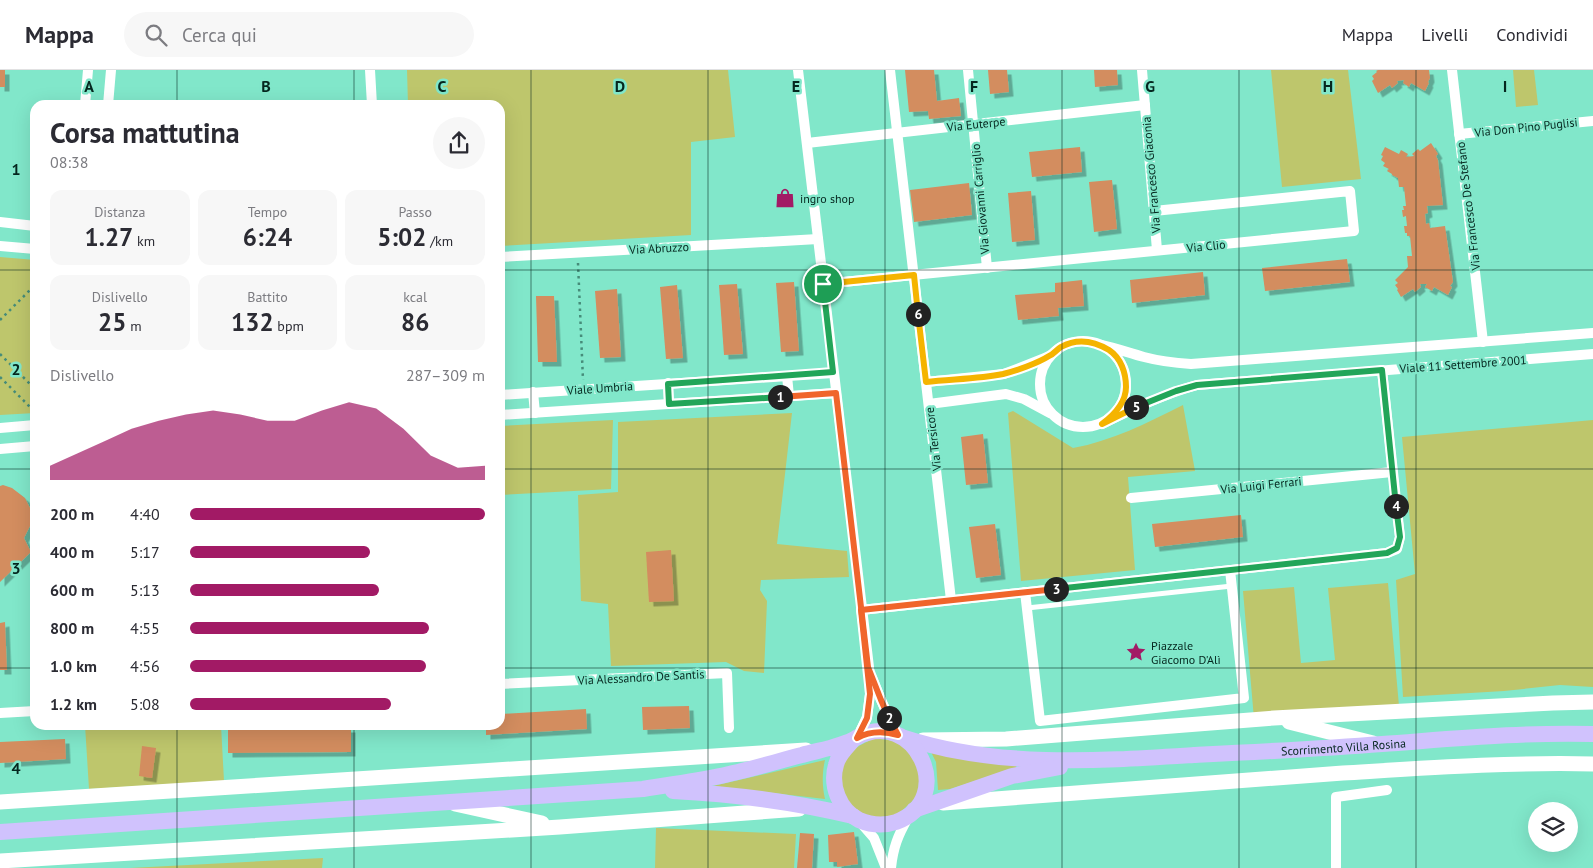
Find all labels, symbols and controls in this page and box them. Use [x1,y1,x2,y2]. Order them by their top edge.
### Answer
search box [124,12,474,57]
text: Mappa [25,19,94,50]
icon: search [142,21,170,49]
text: Cerca qui [182,23,257,47]
text: Mappa [1342,23,1393,46]
text: Livelli [1421,23,1468,46]
text: Condividi [1496,23,1568,46]
text: A [84,76,94,96]
text: B [261,76,271,96]
text: C [438,76,447,96]
text: D [615,76,625,96]
text: E [792,76,800,96]
text: F [970,76,978,96]
text: G [1145,76,1155,96]
text: H [1323,76,1333,96]
text: I [1503,76,1507,96]
street label: Via Euterpe [945,113,1006,135]
text: Corsa mattutina [50,114,240,151]
street label: Via Don Pino Puglisi [1473,114,1578,140]
street label: Via Francesco Giaconia [1138,116,1164,235]
button: share [433,117,485,169]
street label: Via Francesco De Stefano [1453,141,1483,272]
street label: Via Giovanni Carriglio [968,143,992,256]
text: 08:38 [50,152,88,172]
text: 1 [11,159,21,179]
shop icon: ingro shop [774,187,796,209]
place label: ingro shop [800,191,854,206]
text: Distanza [94,203,146,221]
text: Tempo [248,203,287,221]
text: Passo [398,203,432,221]
text: 1.27 [85,221,133,253]
text: 6:24 [243,221,292,253]
text: 5:02 [377,221,426,253]
text: km [133,232,155,250]
text: /km [426,232,453,250]
street label: Via Clio [1185,236,1226,256]
street label: Via Abruzzo [628,239,689,257]
pin [802,263,844,305]
icon: arrive [809,270,837,298]
text: Dislivello [92,288,148,306]
text: Battito [247,288,288,306]
text: kcal [403,288,427,306]
pin: 6 [906,302,930,326]
text: 6 [915,305,922,323]
text: 25 [98,306,126,338]
text: 132 [231,306,274,338]
text: 86 [401,306,429,338]
text: m [126,317,142,335]
text: bpm [274,317,304,335]
street label: Viale 11 Settembre 2001 [1398,352,1527,376]
text: 2 [11,359,21,379]
text: Dislivello [50,365,114,385]
text: 287–309 m [406,365,485,385]
street label: Viale Umbria [566,378,634,398]
pin: 1 [768,384,792,410]
text: 1 [777,388,784,406]
pin: 5 [1124,394,1148,420]
text: 5 [1133,398,1140,416]
street label: Via Tersicore [922,406,944,473]
street label: Via Luigi Ferrari [1219,473,1302,497]
pin: 4 [1384,494,1408,518]
text: 4 [1393,497,1400,515]
text: 200 m [50,504,94,524]
text: 4:40 [130,504,160,524]
text: 400 m [50,542,94,562]
text: 5:17 [130,542,160,562]
text: 3 [11,558,21,578]
pin: 3 [1044,576,1068,602]
text: 600 m [50,580,94,600]
text: 5:13 [130,580,160,600]
text: 3 [1053,580,1060,598]
text: 800 m [50,618,94,638]
text: 4:55 [130,618,160,638]
place label: Piazzale Giacomo D'Alì [1151,638,1221,667]
place icon: Piazzale Giacomo D'Alì [1125,641,1147,663]
text: 1.0 km [50,656,97,676]
text: 4:56 [130,656,160,676]
street label: Via Alessandro De Santis [576,666,705,688]
text: 1.2 km [50,694,97,714]
text: 5:08 [130,694,160,714]
pin: 2 [876,706,902,730]
text: 2 [886,709,893,727]
street label: Scorrimento Villa Rosina [1281,735,1406,758]
text: 4 [11,758,21,778]
map controls [1528,802,1578,852]
button: layers [1528,802,1578,852]

